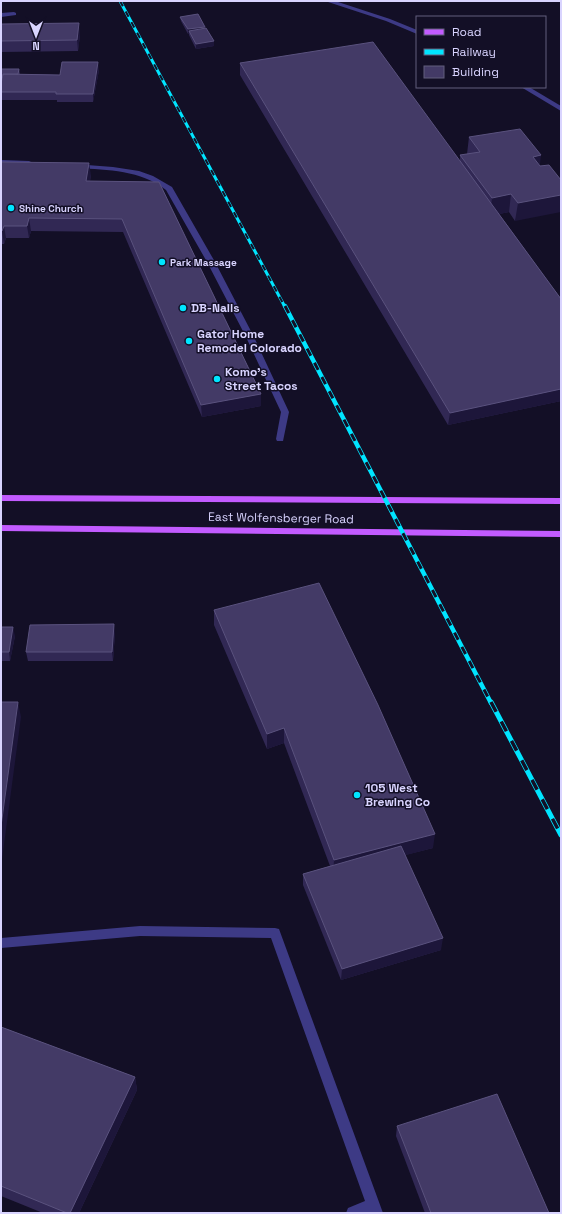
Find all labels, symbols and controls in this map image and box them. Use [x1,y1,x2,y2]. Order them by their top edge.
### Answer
north arrow [16,16,56,56]
legend [416,16,546,88]
text: Road [452,24,481,40]
text: N [32,39,40,53]
text: Railway [452,44,496,60]
text: Building [452,64,499,80]
place label: Shine Church [19,202,83,215]
marker: Shine Church [6,203,16,213]
place label: Park Massage [170,256,237,269]
marker: Park Massage [157,257,167,267]
place label: DB-Nails [191,300,240,316]
marker: DB-Nails [178,303,188,313]
place label: Gator Home Remodel Colorado [197,326,302,356]
marker: Gator Home Remodel Colorado [184,336,194,346]
place label: Komo's Street Tacos [225,364,298,394]
marker: Komo's Street Tacos [212,374,222,384]
street label: East Wolfensberger Road [208,509,354,527]
place label: 105 West Brewing Co [365,780,430,810]
marker: 105 West Brewing Co [352,790,362,800]

